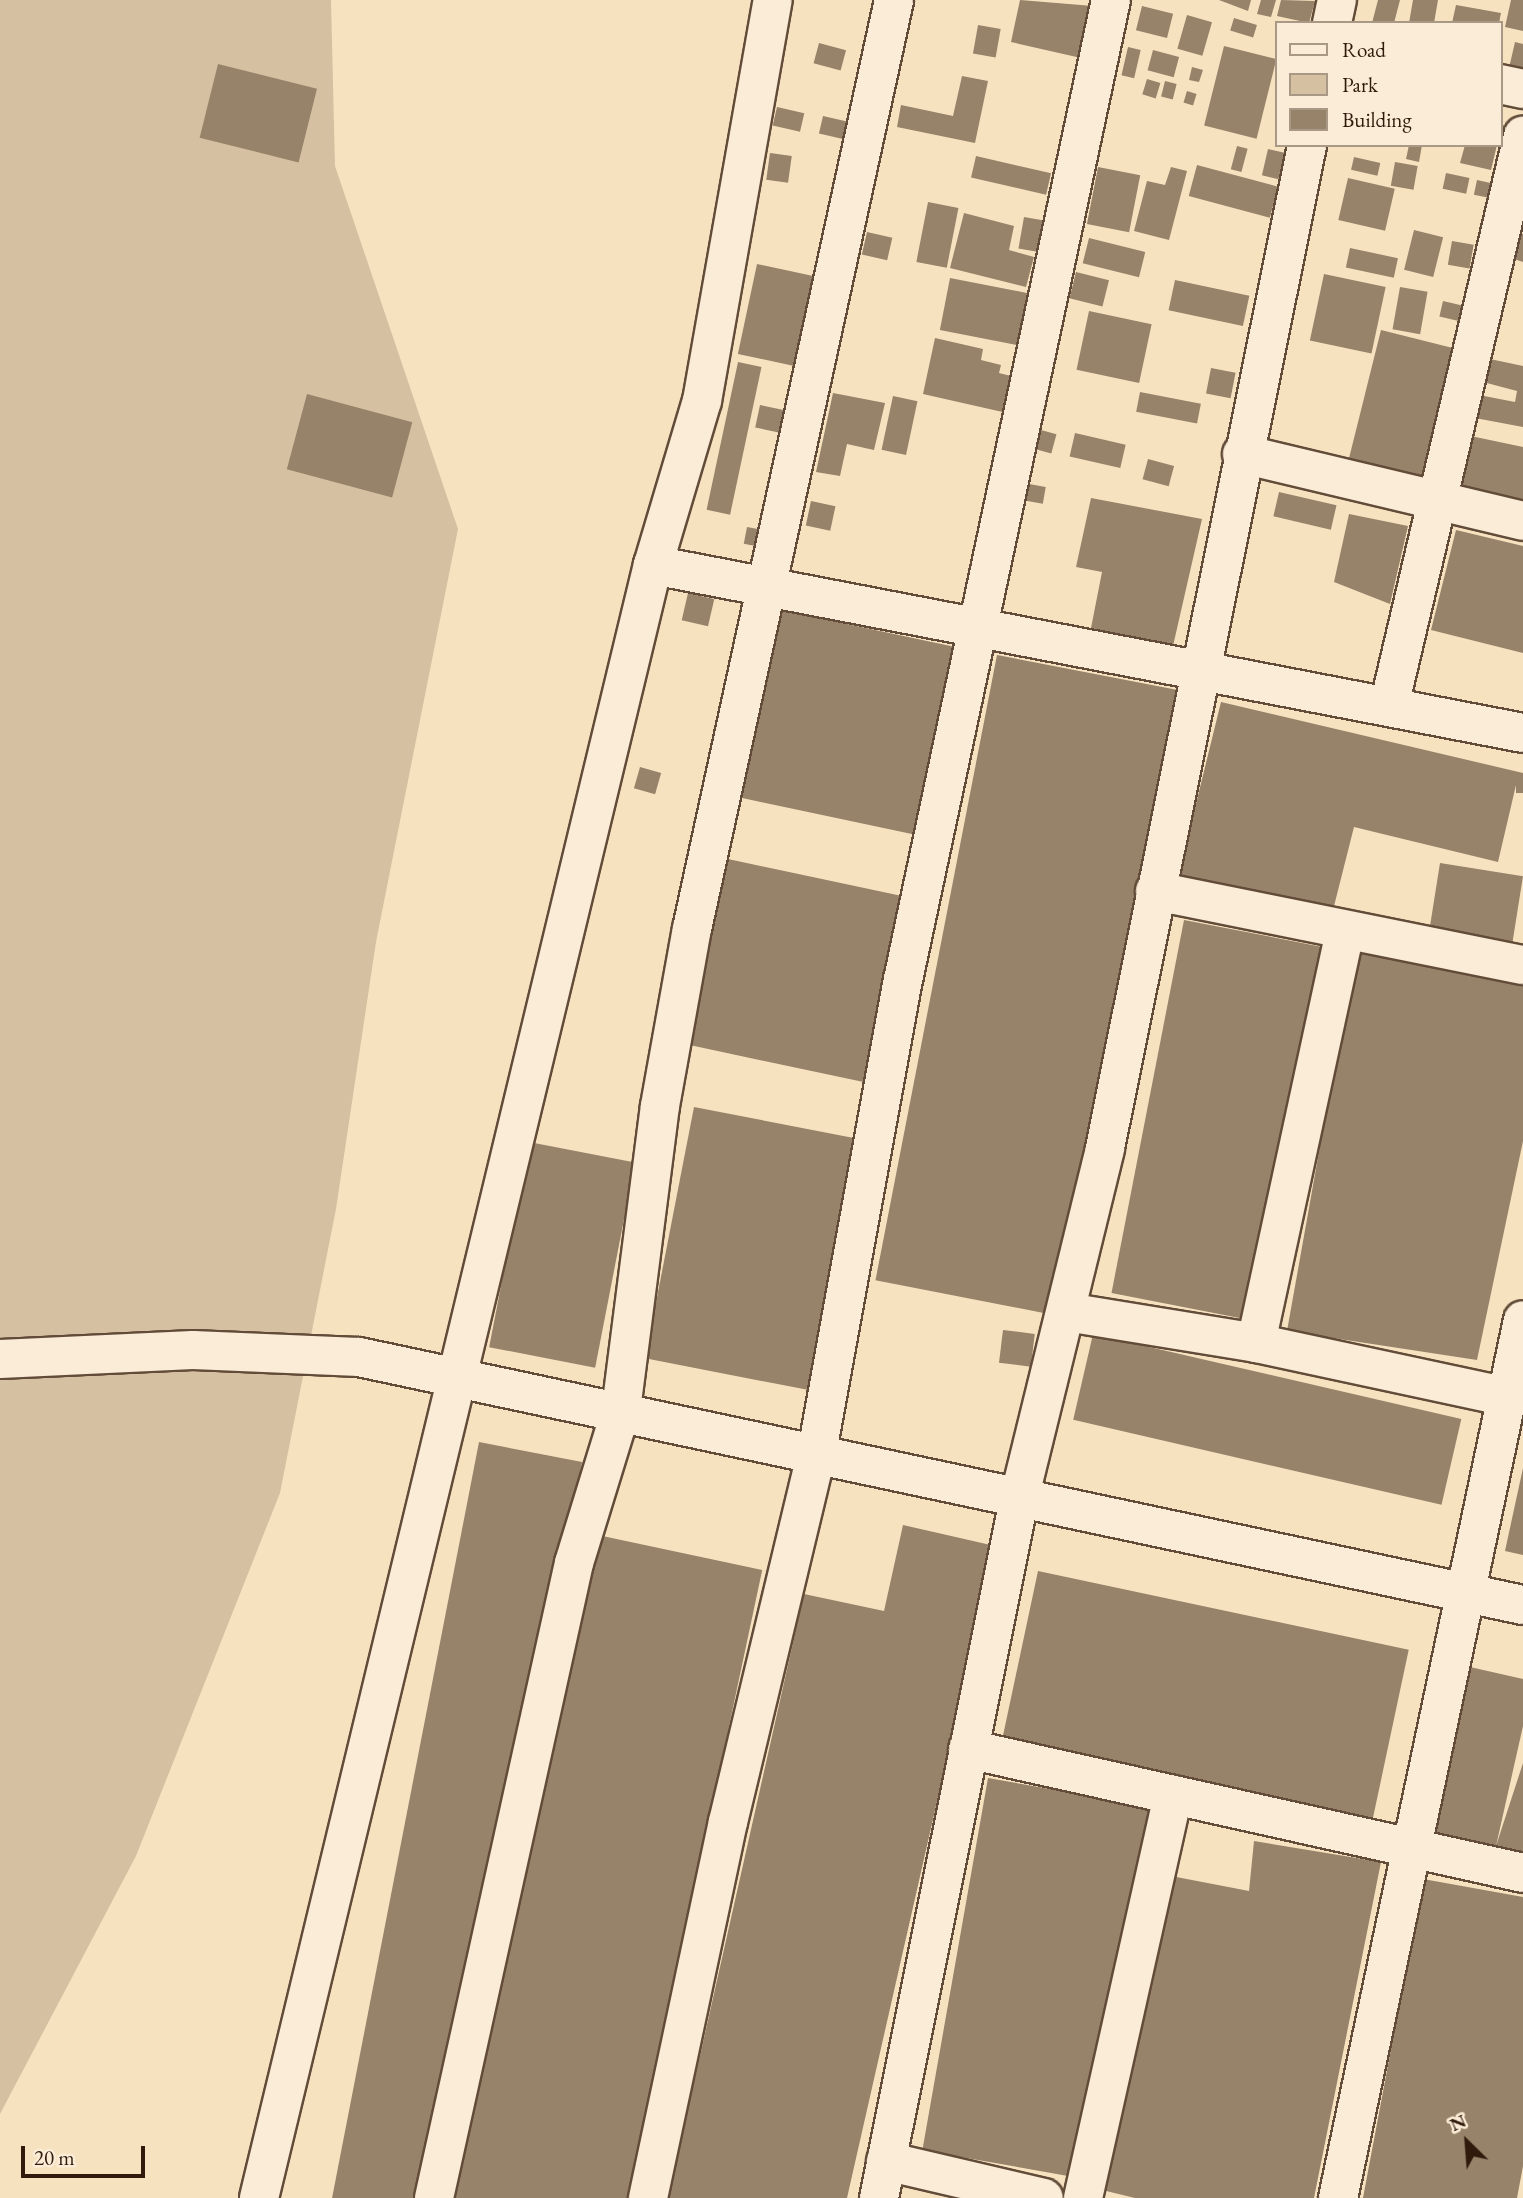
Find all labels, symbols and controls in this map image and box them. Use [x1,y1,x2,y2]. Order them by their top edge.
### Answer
legend [1274,21,1502,147]
text: Road [1342,36,1386,63]
text: Park [1342,71,1378,98]
text: Building [1342,106,1412,133]
north arrow [1432,2107,1502,2177]
text: N [1446,2108,1470,2137]
scale bar [24,2132,149,2176]
text: 20 m [34,2144,75,2171]

